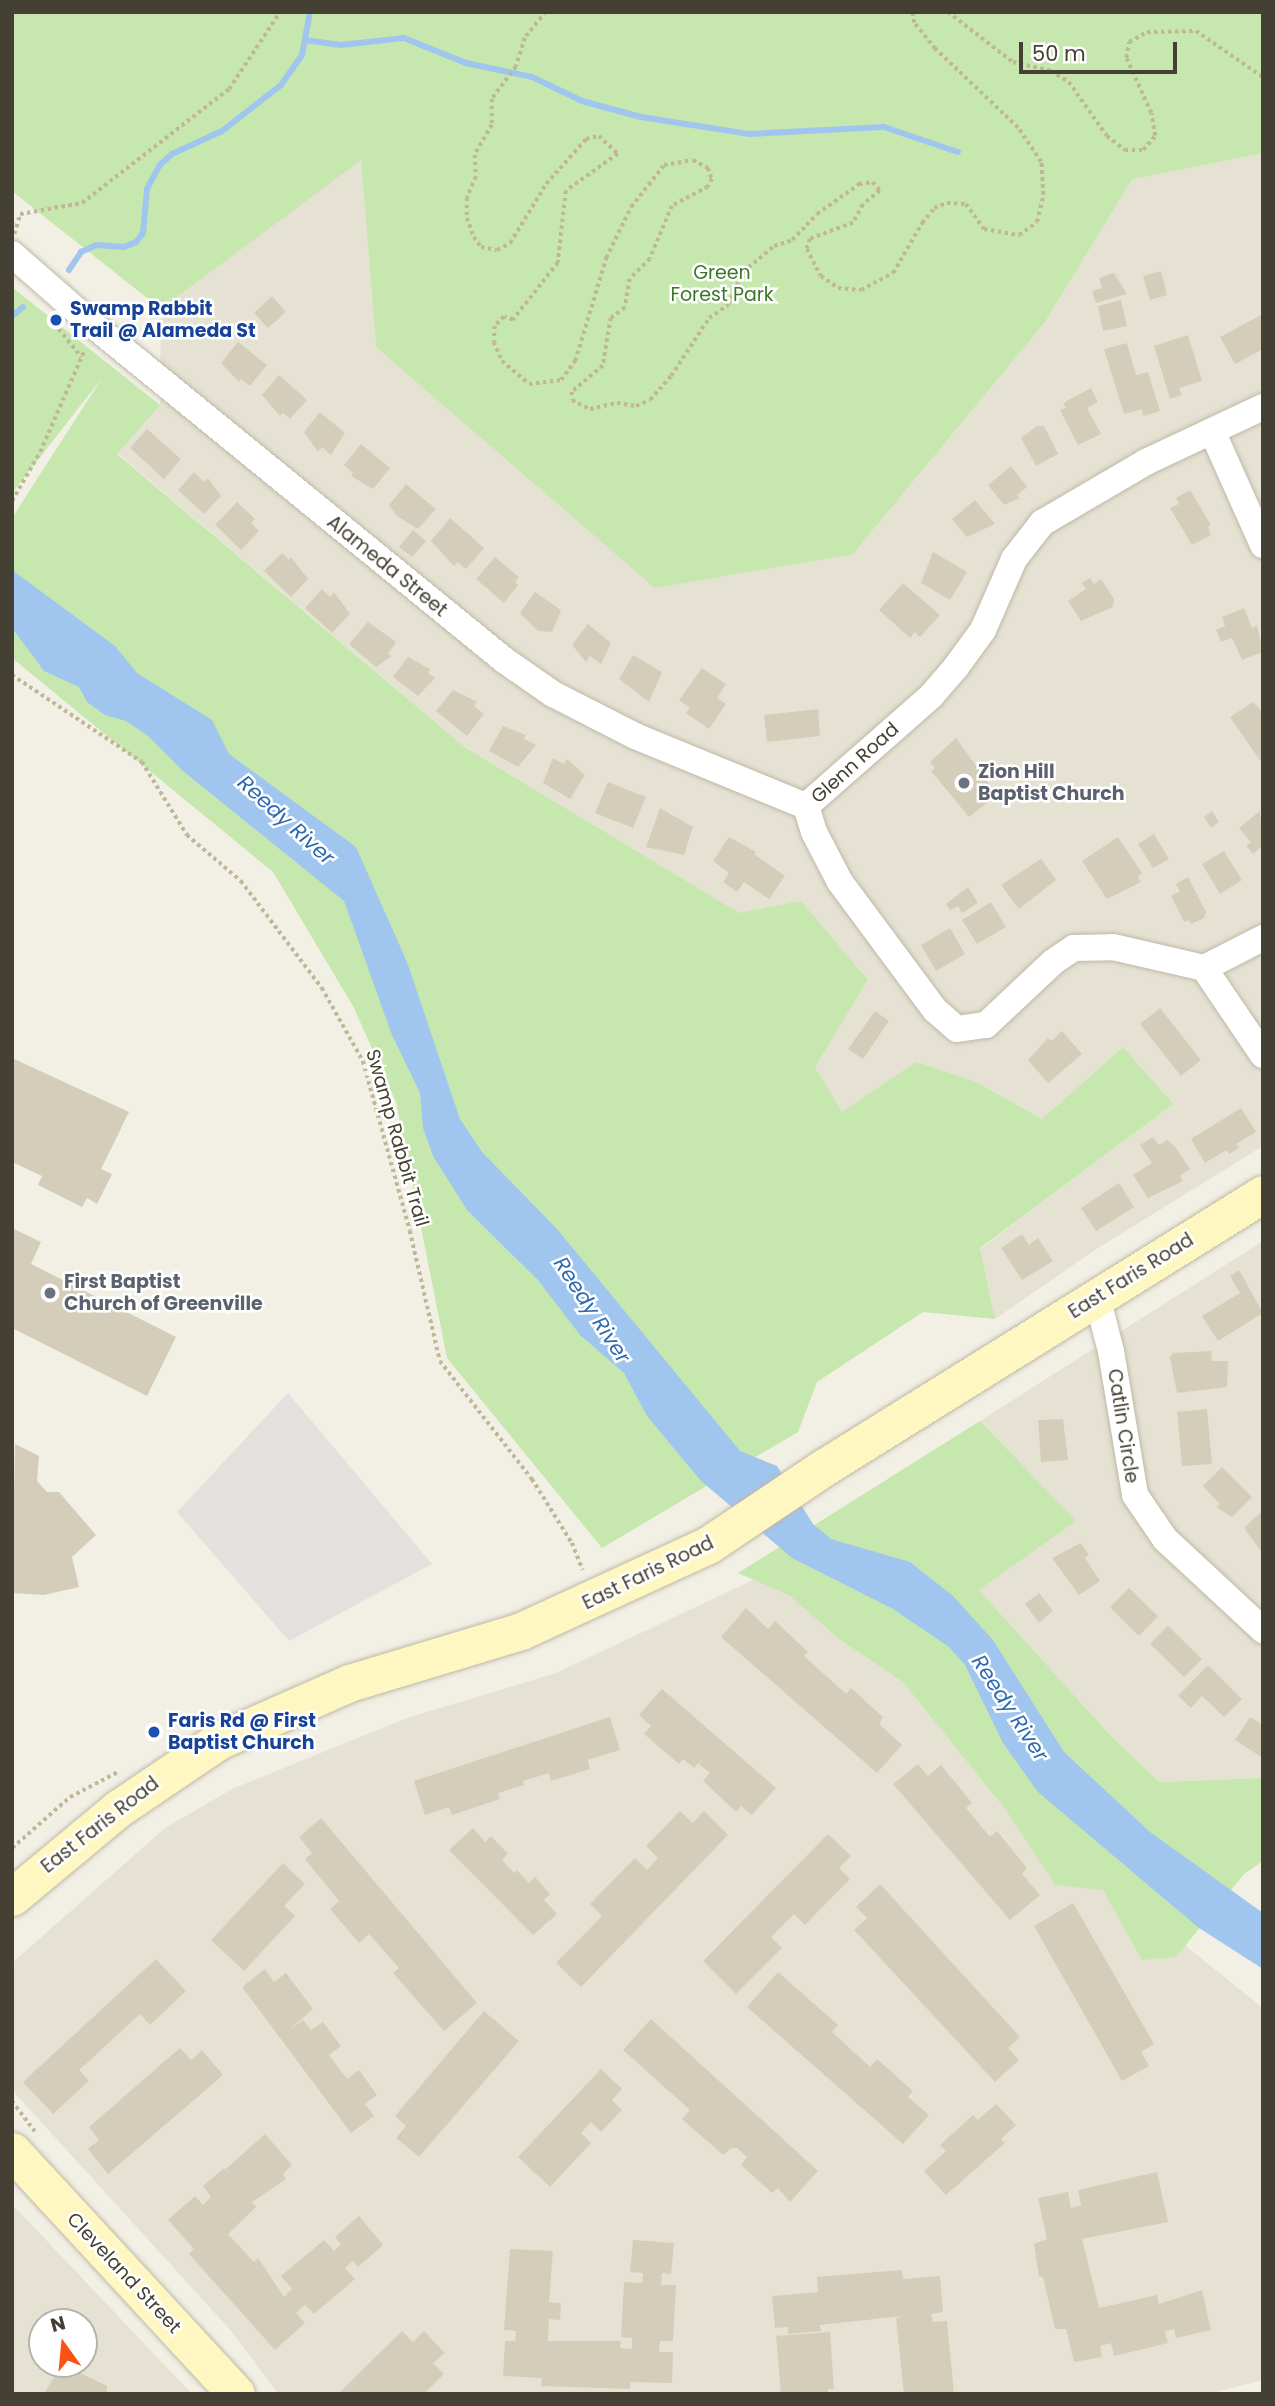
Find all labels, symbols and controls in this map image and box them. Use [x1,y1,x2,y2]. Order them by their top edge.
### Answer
scale bar [1023,28,1180,72]
text: 50 m [1032,39,1086,68]
park label: Green Forest Park [670,262,774,306]
place label: Swamp Rabbit Trail @ Alameda St [70,298,256,342]
marker: Swamp Rabbit Trail @ Alameda St [48,312,64,328]
street label: Alameda Street [322,511,452,621]
street label: Glenn Road [806,718,904,808]
place label: Zion Hill Baptist Church [978,761,1125,805]
water label: Reedy River [232,770,340,870]
marker: Zion Hill Baptist Church [956,775,972,791]
street label: Swamp Rabbit Trail [361,1047,433,1229]
street label: East Faris Road [1064,1228,1198,1324]
water label: Reedy River [548,1252,636,1368]
place label: First Baptist Church of Greenville [64,1271,263,1315]
marker: First Baptist Church of Greenville [42,1285,58,1301]
street label: Catlin Circle [1103,1367,1143,1485]
street label: East Faris Road [579,1531,717,1615]
water label: Reedy River [966,1650,1054,1766]
place label: Faris Rd @ First Baptist Church [168,1710,316,1754]
marker: Faris Rd @ First Baptist Church [146,1724,162,1740]
street label: East Faris Road [37,1772,163,1878]
street label: Cleveland Street [62,2208,186,2338]
north arrow [28,2308,98,2378]
text: N [48,2309,68,2339]

